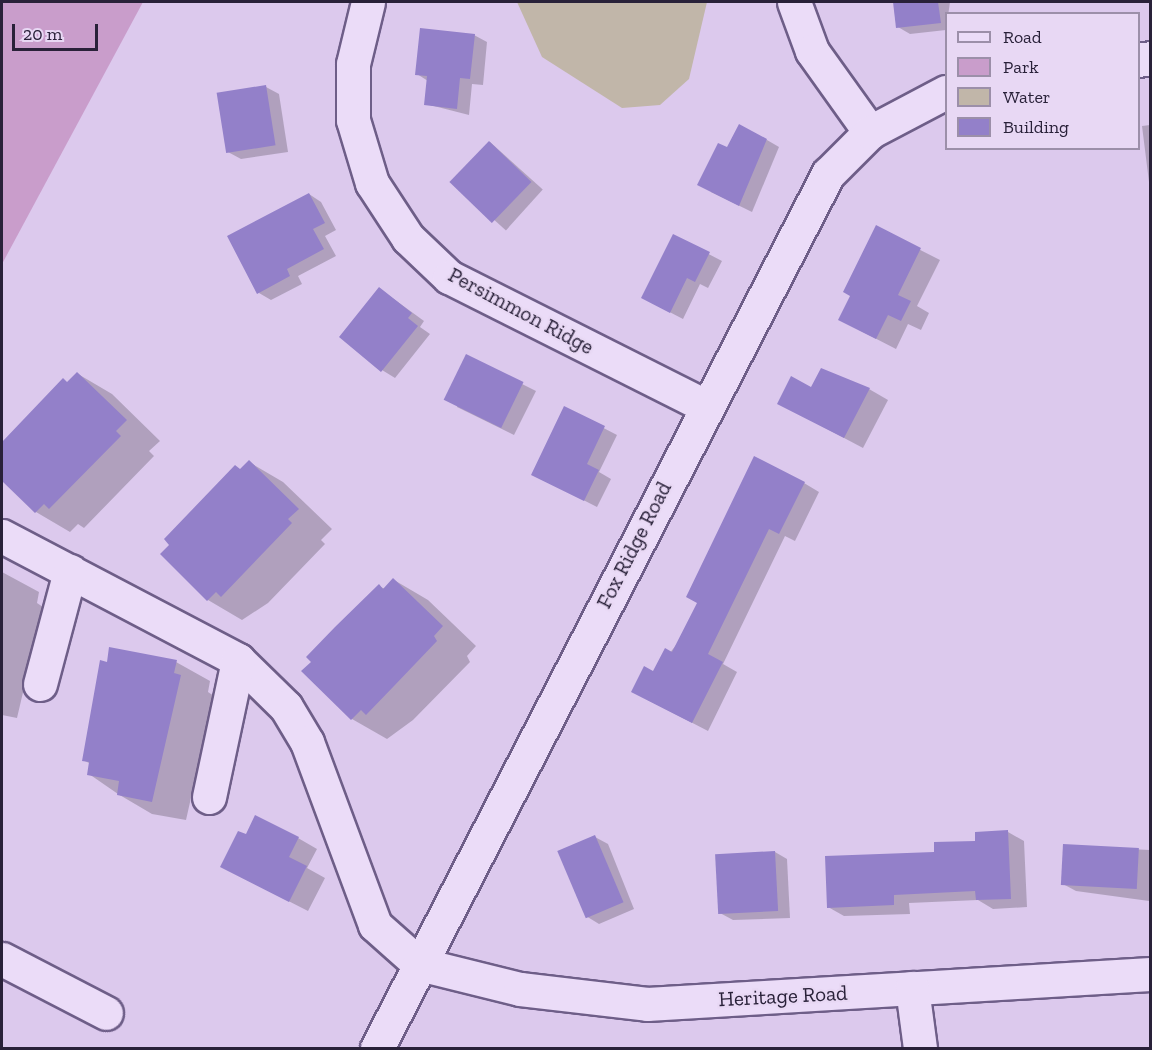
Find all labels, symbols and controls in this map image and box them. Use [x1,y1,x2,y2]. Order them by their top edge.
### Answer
scale bar [15,12,100,50]
legend [945,12,1140,150]
text: 20 m [23,23,62,45]
text: Road [1003,26,1042,48]
text: Park [1003,56,1039,78]
text: Water [1003,86,1050,108]
text: Building [1003,116,1069,138]
street label: Persimmon Ridge [444,262,598,360]
street label: Fox Ridge Road [591,477,677,613]
street label: Heritage Road [718,980,848,1012]

